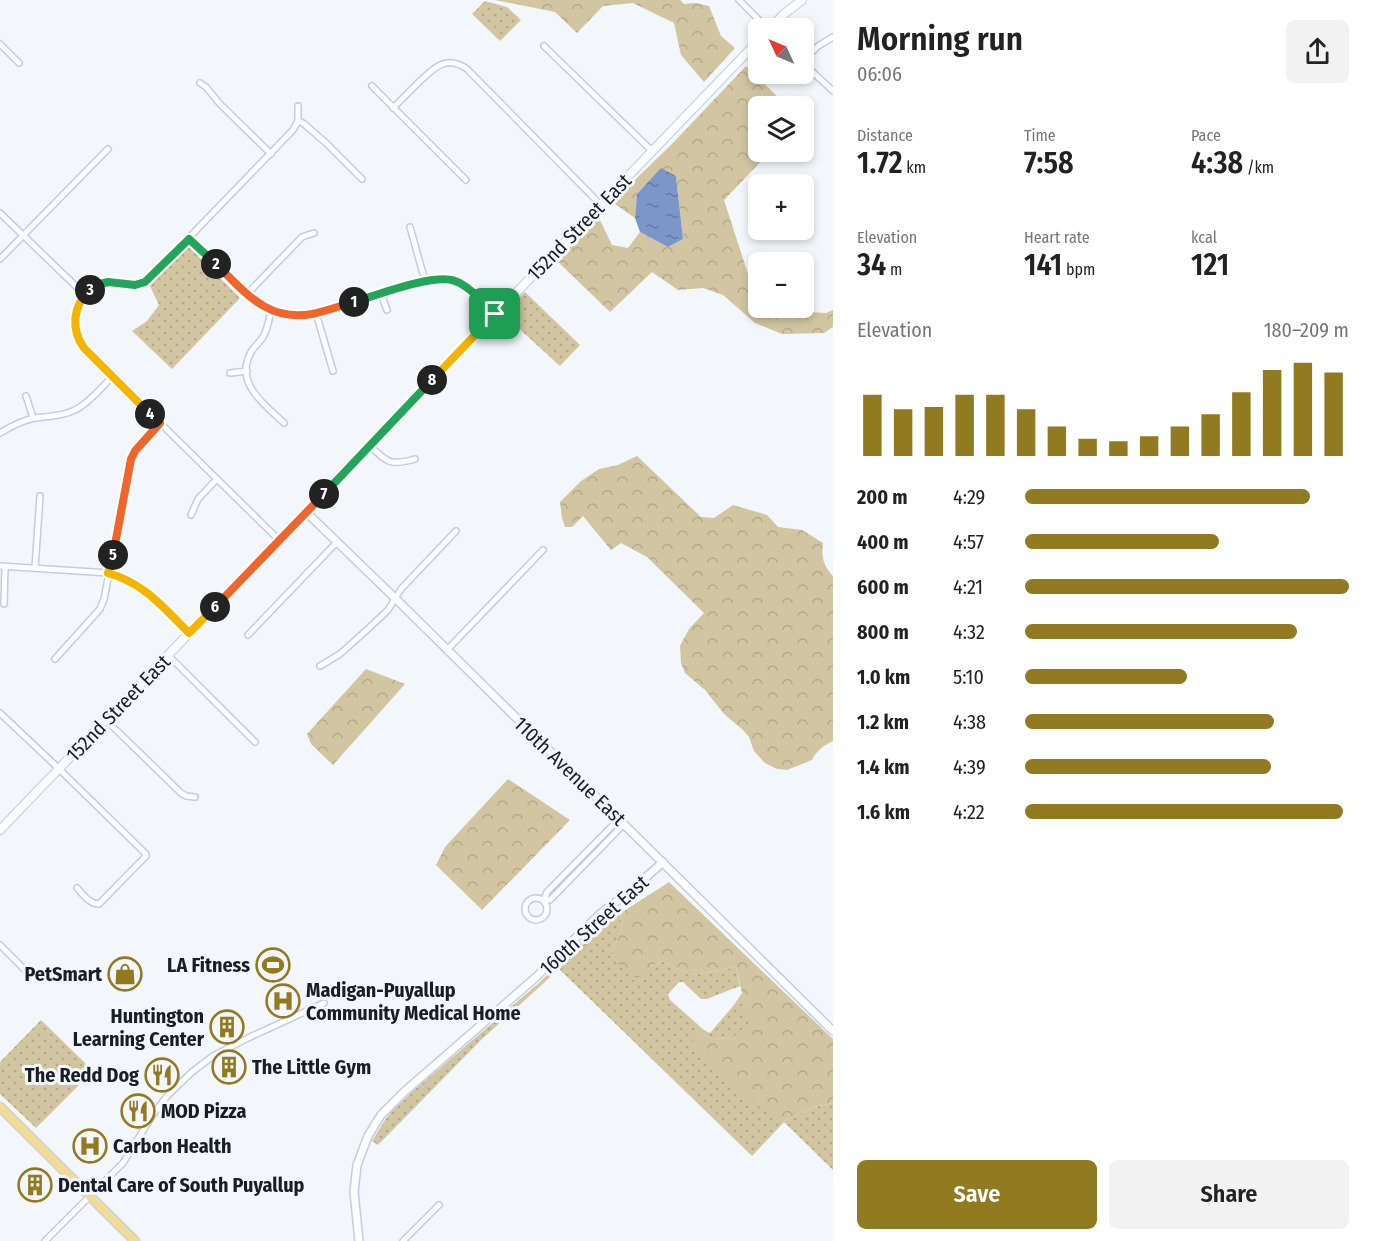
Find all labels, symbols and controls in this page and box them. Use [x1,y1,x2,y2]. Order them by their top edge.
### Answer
north arrow [748,18,814,84]
map controls [748,18,814,318]
text: Morning run [857,19,1023,59]
button: share [1286,20,1349,83]
text: 06:06 [857,62,902,86]
button: layers [748,96,814,162]
text: Distance [857,126,913,145]
text: Time [1024,126,1056,145]
text: Pace [1191,126,1221,145]
text: 1.72 [857,145,903,181]
text: 7:58 [1024,145,1074,181]
text: 4:38 [1191,145,1243,181]
text: km [903,158,926,177]
text: /km [1243,158,1274,177]
street label: 152nd Street East [522,168,636,285]
button: + [748,174,814,240]
text: Elevation [857,228,917,247]
text: Heart rate [1024,228,1090,247]
text: kcal [1191,228,1217,247]
text: 34 [857,247,886,283]
text: 141 [1024,247,1062,283]
text: 121 [1191,247,1229,283]
pin: 2 [201,249,231,279]
button: − [748,252,814,318]
text: 2 [212,254,220,273]
text: m [886,260,902,279]
text: bpm [1062,260,1095,279]
pin: 3 [75,275,105,305]
text: 3 [86,280,94,299]
pin: 1 [339,287,369,317]
pin [469,288,520,339]
text: 1 [351,292,357,311]
icon: arrive [478,297,511,330]
text: Elevation [857,318,932,342]
text: 180–209 m [1264,318,1349,342]
pin: 8 [417,365,447,395]
text: 8 [428,370,436,389]
pin: 4 [135,399,165,429]
text: 4 [146,404,154,423]
pin: 7 [309,479,339,509]
text: 7 [321,484,327,503]
text: 200 m [857,485,908,509]
text: 4:29 [953,485,985,509]
text: 400 m [857,530,909,554]
text: 4:57 [953,530,984,554]
pin: 5 [98,540,128,570]
text: 5 [109,545,117,564]
text: 600 m [857,575,909,599]
text: 4:21 [953,575,983,599]
pin: 6 [200,592,230,622]
text: 6 [211,597,219,616]
text: 800 m [857,620,909,644]
text: 4:32 [953,620,985,644]
street label: 152nd Street East [61,649,175,766]
text: 1.0 km [857,665,910,689]
text: 5:10 [953,665,984,689]
text: 1.2 km [857,710,909,734]
text: 4:38 [953,710,986,734]
street label: 110th Avenue East [509,712,631,831]
text: 1.4 km [857,755,909,779]
text: 4:39 [953,755,986,779]
text: 1.6 km [857,800,910,824]
text: 4:22 [953,800,985,824]
street label: 160th Street East [535,870,654,980]
sports icon: LA Fitness [255,947,291,983]
place label: LA Fitness [167,953,250,977]
shop icon: PetSmart [107,956,143,992]
place label: PetSmart [25,962,103,986]
place label: Madigan-Puyallup Community Medical Home [306,978,521,1025]
hospital icon: Madigan-Puyallup Community Medical Home [265,983,301,1019]
place label: Huntington Learning Center [73,1004,205,1051]
building icon: Huntington Learning Center [209,1009,245,1045]
building icon: The Little Gym [211,1049,247,1085]
place label: The Little Gym [252,1055,371,1079]
restaurant icon: The Redd Dog [144,1057,180,1093]
place label: The Redd Dog [25,1063,139,1087]
restaurant icon: MOD Pizza [120,1093,156,1129]
place label: MOD Pizza [161,1099,246,1123]
hospital icon: Carbon Health [72,1128,108,1164]
place label: Carbon Health [113,1134,231,1158]
button: Save [857,1160,1097,1229]
button: Share [1109,1160,1349,1229]
building icon: Dental Care of South Puyallup [17,1167,53,1203]
place label: Dental Care of South Puyallup [58,1173,305,1197]

